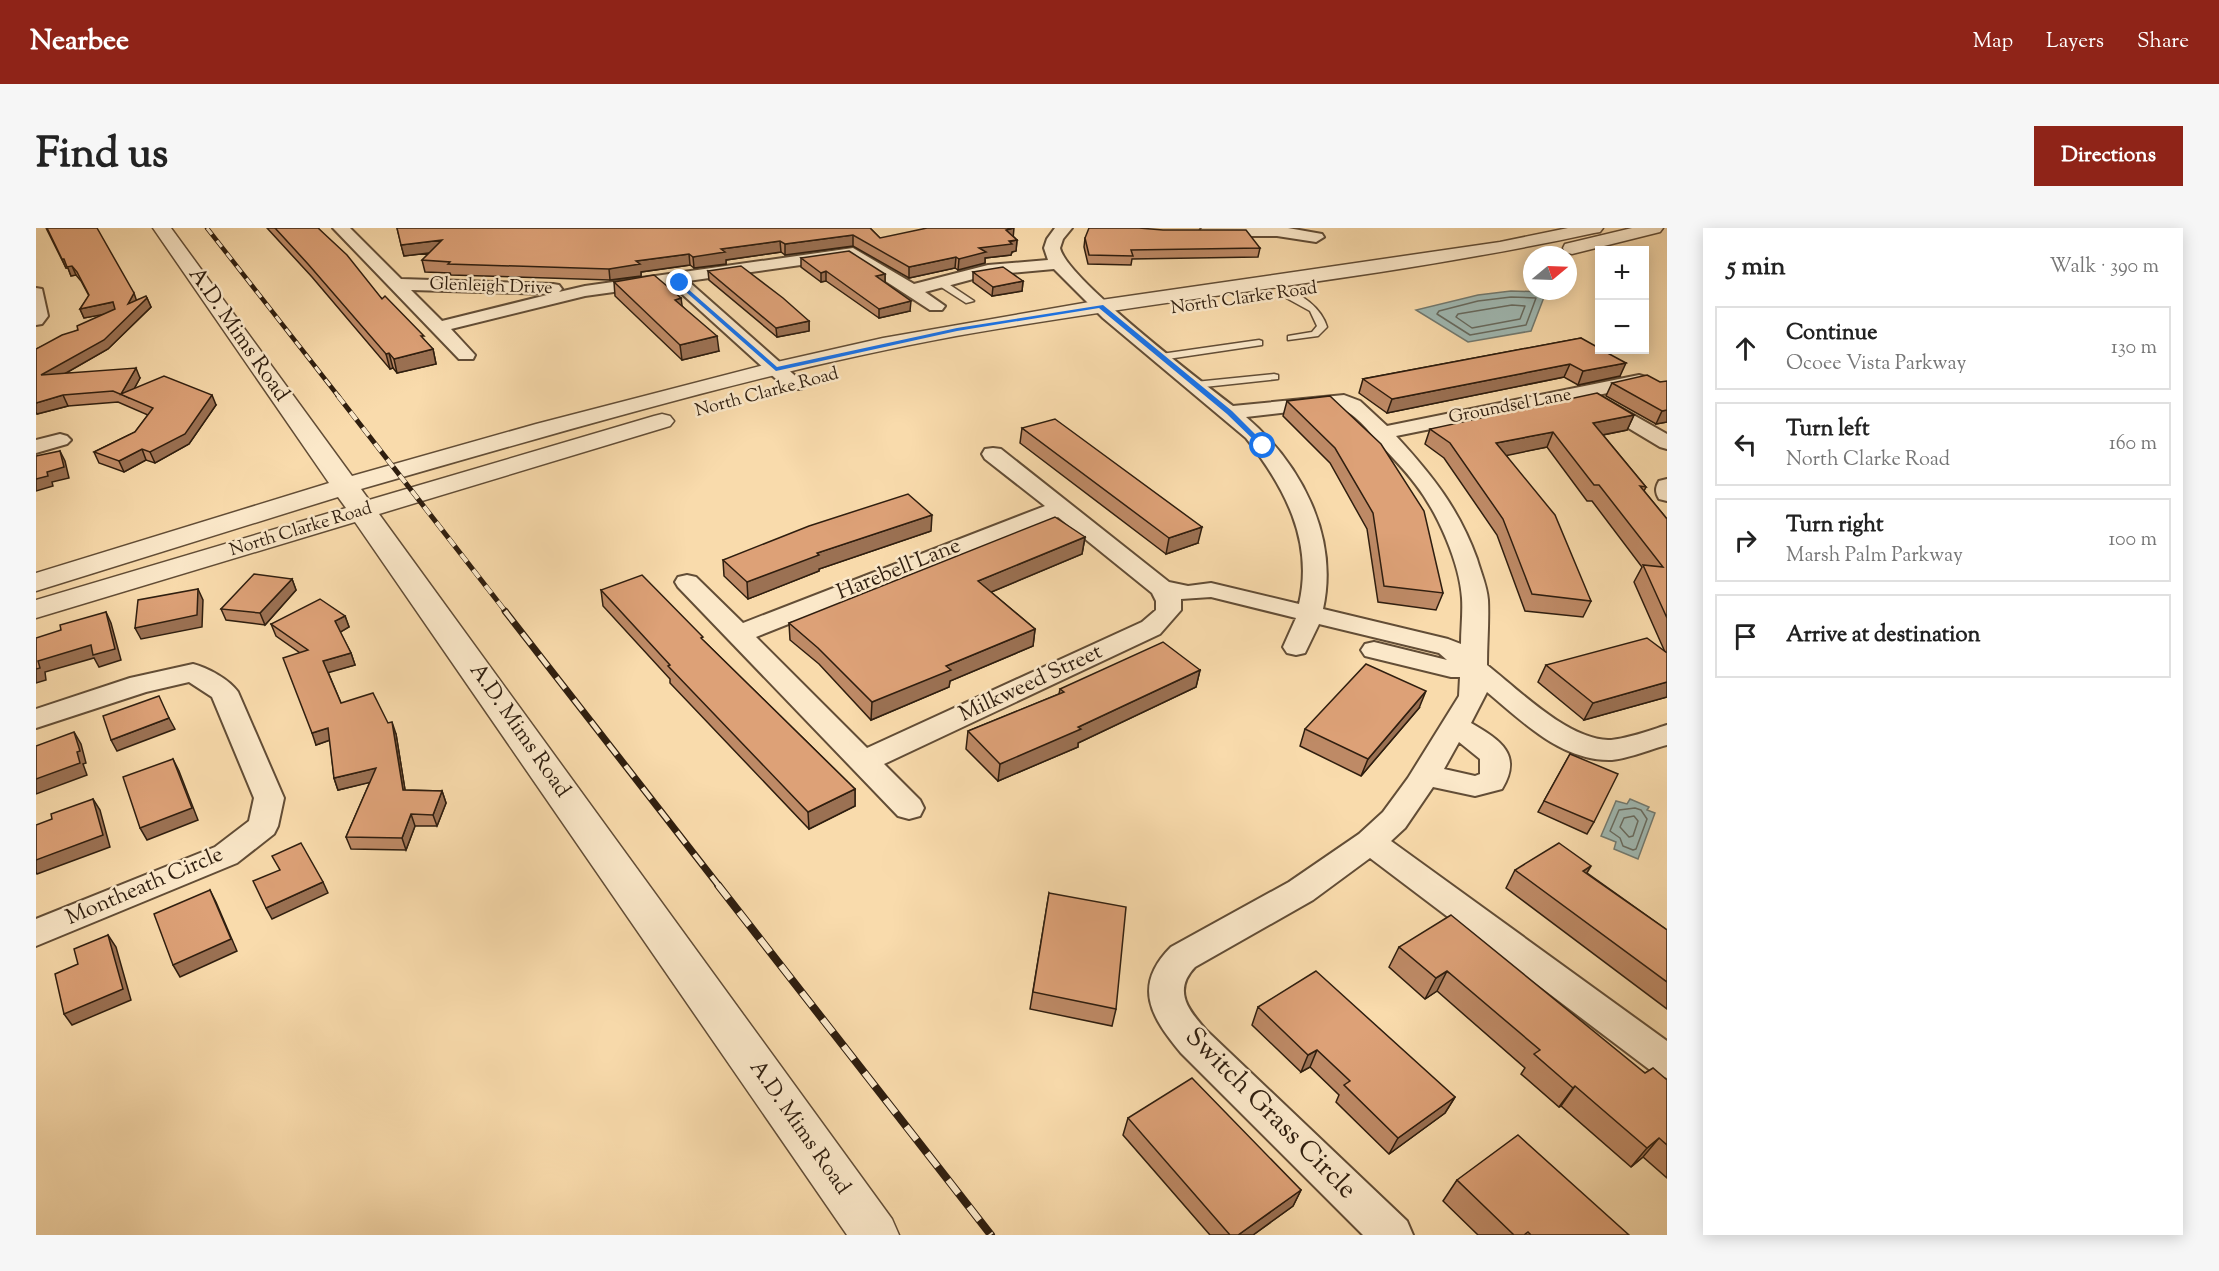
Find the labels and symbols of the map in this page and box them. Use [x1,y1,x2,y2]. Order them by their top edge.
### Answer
north arrow [1523,246,1577,300]
street label: A.D. Mims Road [180,261,296,409]
route end [666,269,692,295]
street label: Glenleigh Drive [429,272,553,302]
street label: North Clarke Road [1169,276,1319,322]
street label: North Clarke Road [692,361,842,425]
street label: Groundsel Lane [1446,382,1574,432]
route start [1249,432,1275,458]
street label: North Clarke Road [227,496,375,564]
street label: Harebell Lane [832,531,966,609]
street label: Milkweed Street [954,637,1108,731]
street label: A.D. Mims Road [461,657,577,805]
street label: Montheath Circle [61,839,229,935]
street label: Switch Grass Circle [1175,1019,1365,1209]
street label: A.D. Mims Road [741,1054,857,1202]

